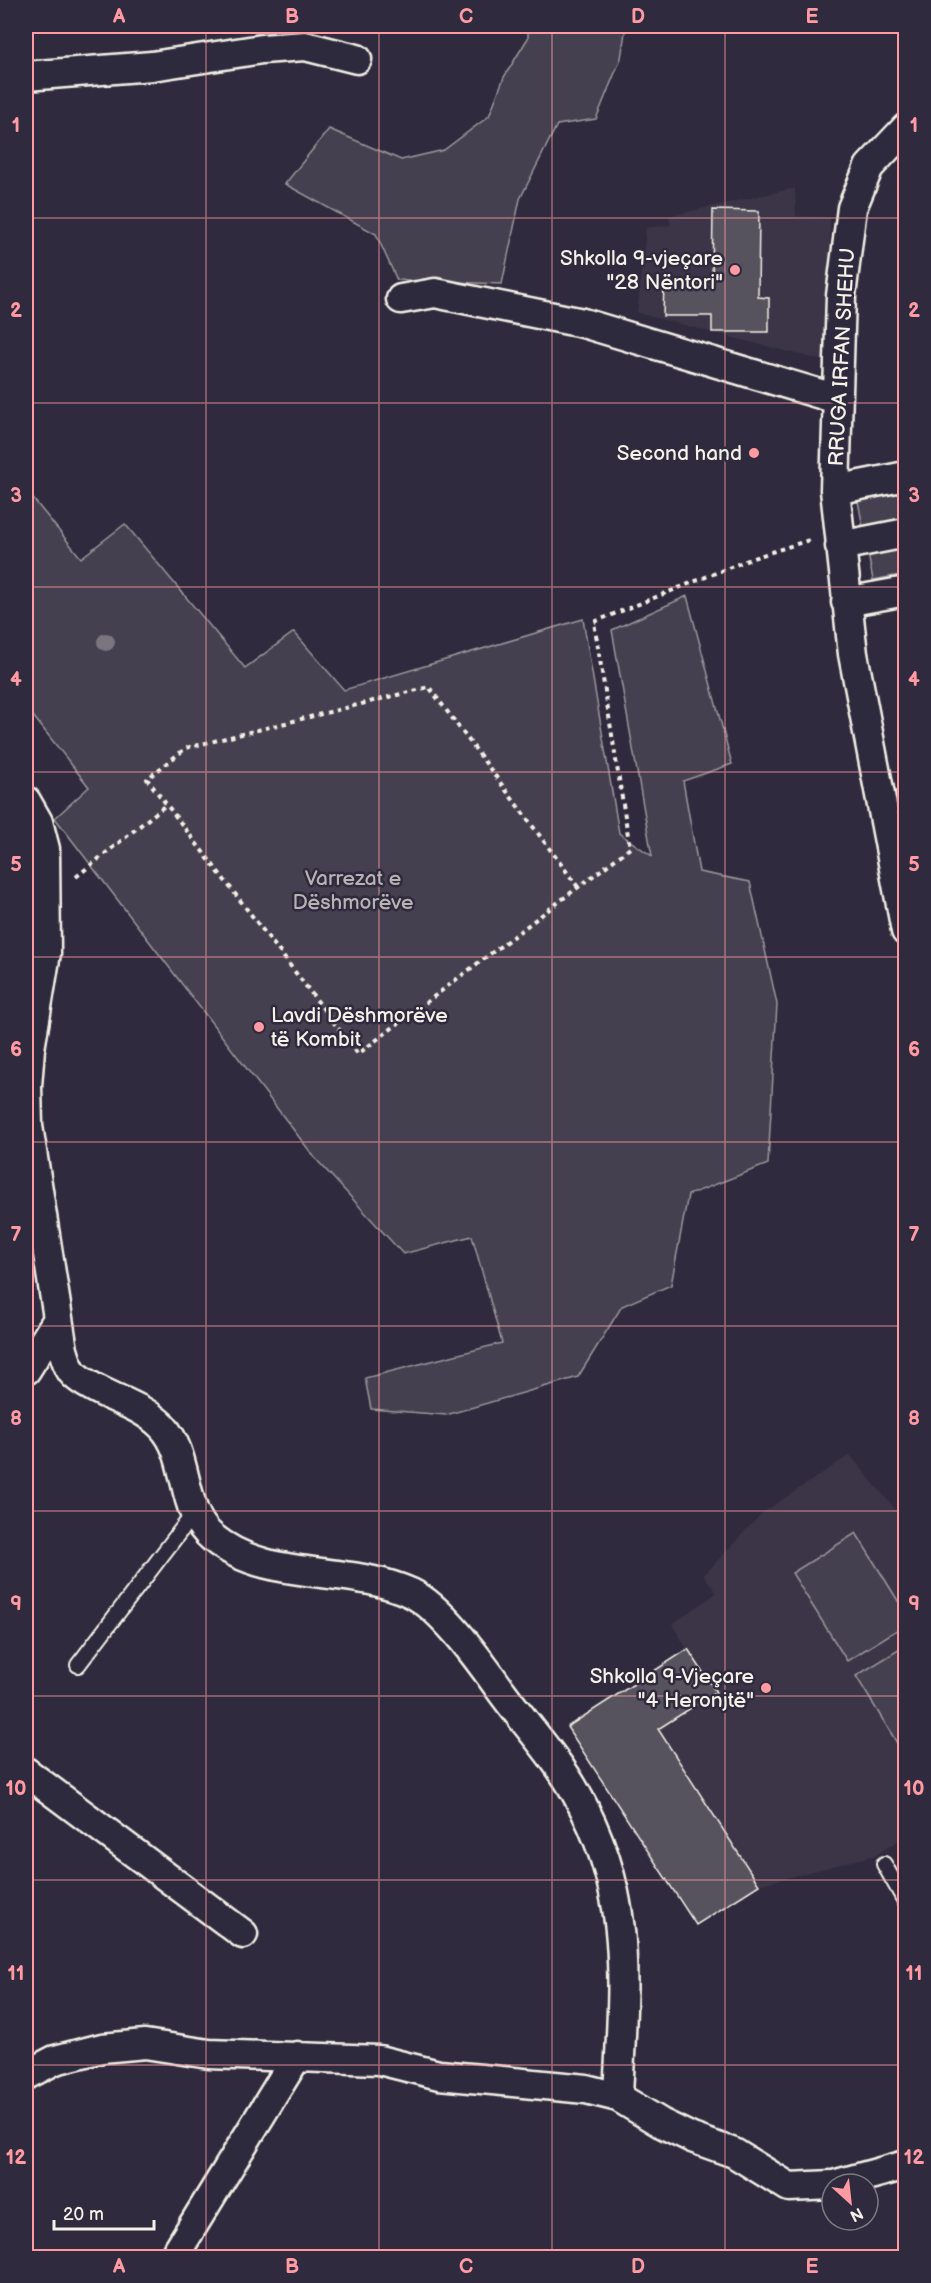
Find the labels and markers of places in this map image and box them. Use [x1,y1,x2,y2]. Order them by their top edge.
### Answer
place label: Shkolla 9-vjeçare "28 Nëntori" [560,246,723,295]
marker: Shkolla 9-vjeçare "28 Nëntori" [728,263,742,277]
place label: Second hand [617,441,742,466]
marker: Second hand [747,446,761,460]
place label: Lavdi Dëshmorëve të Kombit [271,1003,448,1052]
marker: Lavdi Dëshmorëve të Kombit [252,1020,266,1034]
place label: Shkolla 9-Vjeçare "4 Heronjtë" [590,1664,754,1713]
marker: Shkolla 9-Vjeçare "4 Heronjtë" [759,1681,773,1695]

